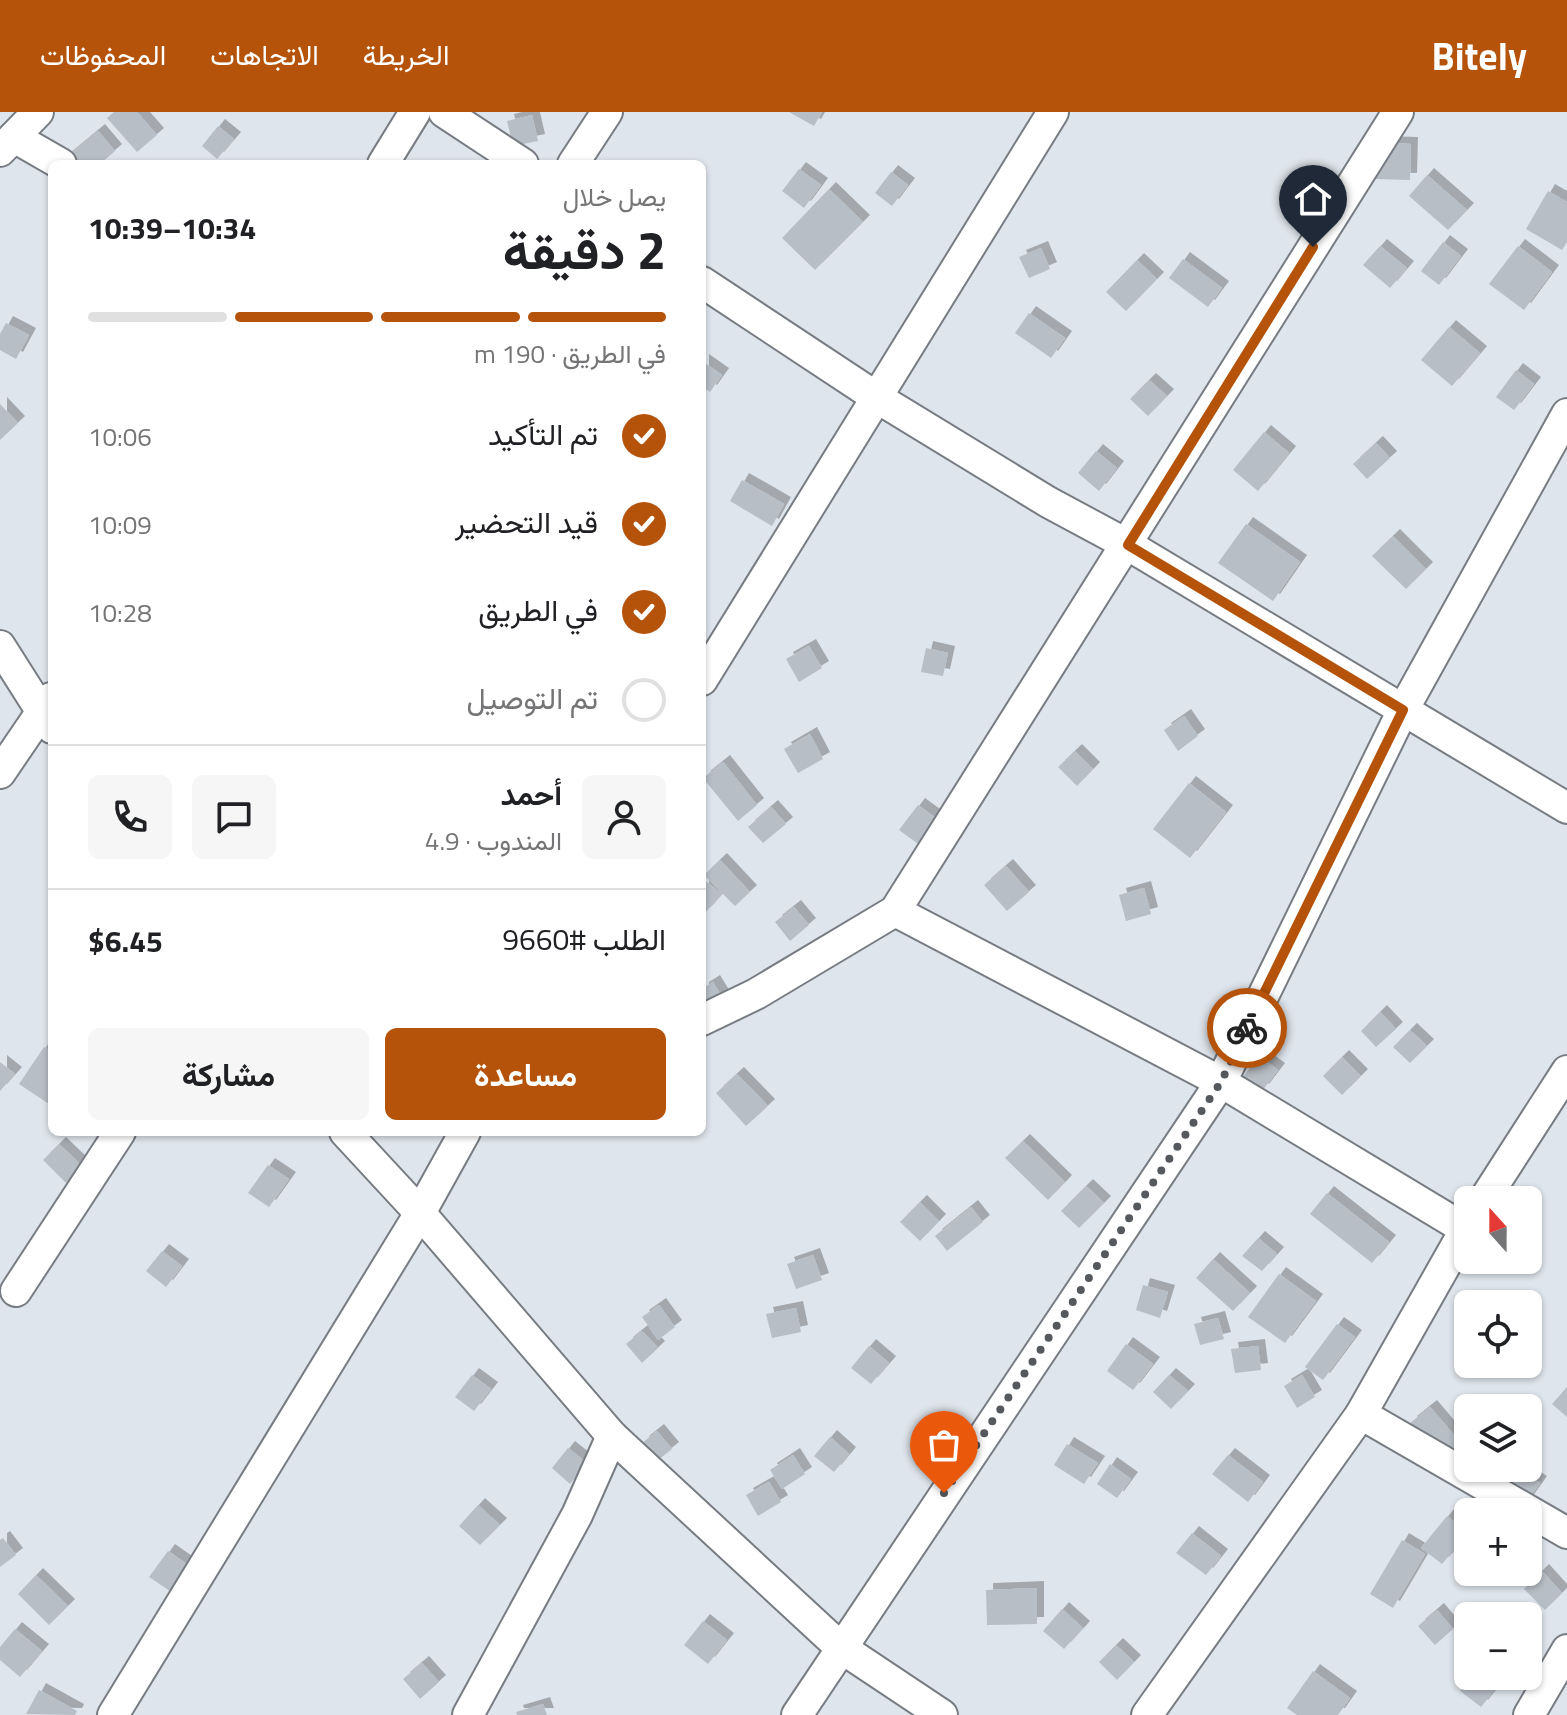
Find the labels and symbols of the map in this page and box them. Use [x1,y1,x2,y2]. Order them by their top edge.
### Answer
pin [1279,165,1347,247]
courier [1207,988,1287,1068]
north arrow [1454,1186,1542,1274]
pin [910,1411,978,1493]

